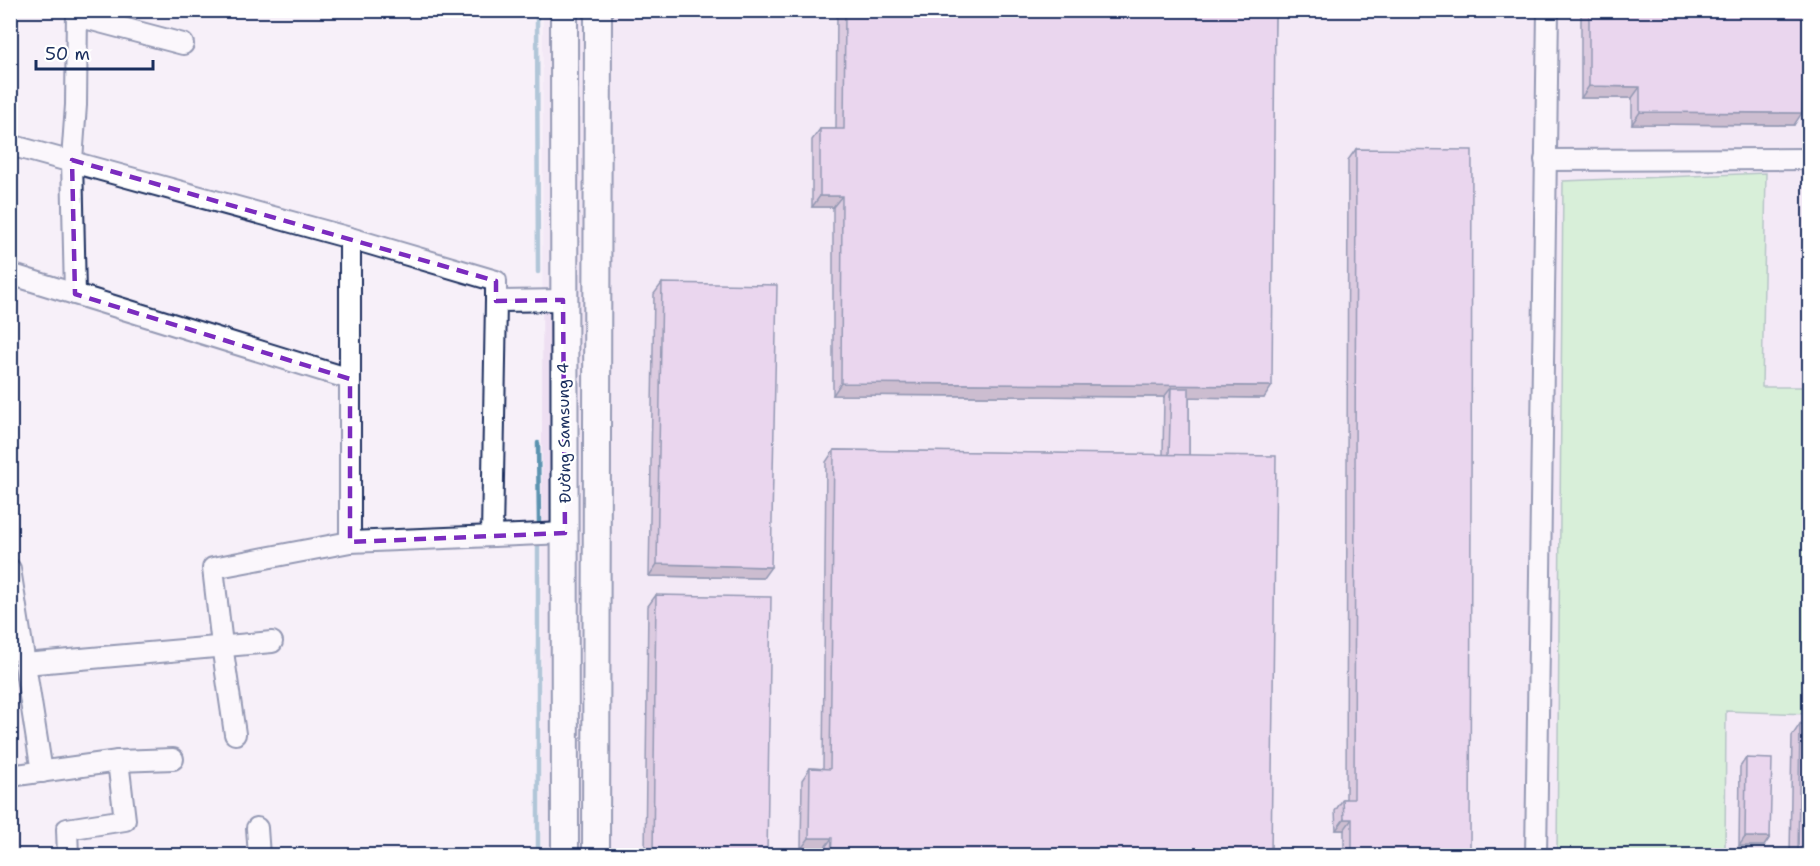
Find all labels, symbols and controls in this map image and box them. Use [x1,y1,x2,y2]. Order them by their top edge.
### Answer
scale bar [36,33,153,71]
text: 50 m [45,42,90,66]
street label: Đường Samsung 4 [552,362,576,504]

